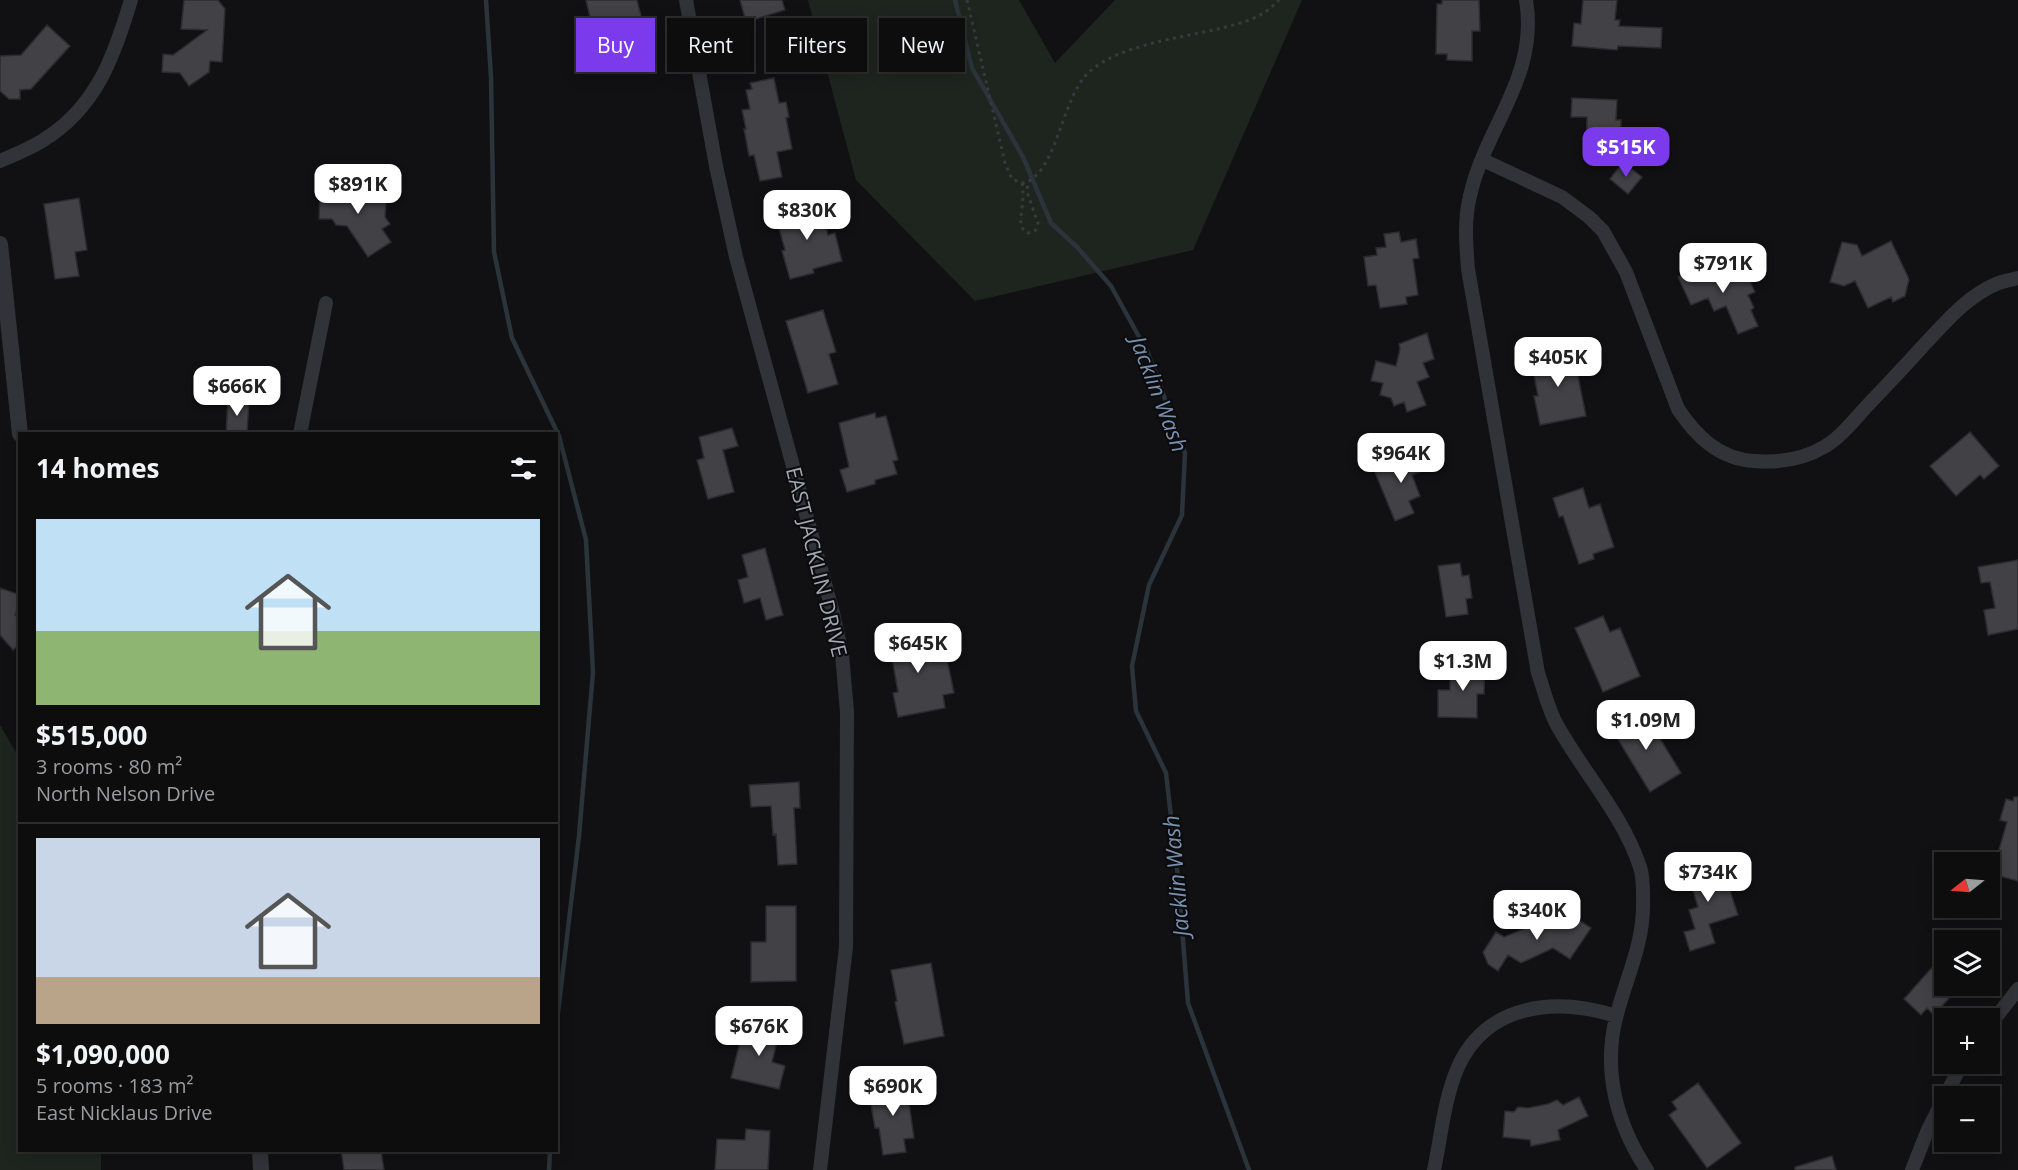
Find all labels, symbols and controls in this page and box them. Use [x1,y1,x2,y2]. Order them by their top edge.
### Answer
chip: Buy [576,18,655,72]
chip: Rent [667,18,754,72]
chip: Filters [766,18,867,72]
chip: New [879,18,965,72]
pin: $515K [1584,127,1668,178]
text: $515K [1596,133,1656,160]
pin: $891K [316,164,400,215]
text: $891K [328,170,388,197]
pin: $830K [765,190,849,241]
text: $830K [777,196,837,223]
pin: $791K [1681,243,1765,294]
text: $791K [1693,249,1753,276]
water label: Jacklin Wash [1123,328,1196,456]
pin: $405K [1516,337,1600,388]
text: $405K [1528,343,1588,370]
pin: $666K [195,366,279,417]
text: $666K [207,372,267,399]
pin: $964K [1359,433,1443,484]
text: $964K [1371,439,1431,466]
text: 14 homes [36,450,160,486]
icon: filters [507,452,540,485]
street label: EAST JACKLIN DRIVE [780,464,854,660]
icon: home [234,558,342,666]
pin: $645K [876,623,960,674]
text: $645K [888,629,948,656]
pin: $1.3M [1421,641,1505,692]
text: $1.3M [1434,647,1492,674]
pin: $1.09M [1597,700,1695,751]
text: $1.09M [1611,706,1681,733]
text: $515,000 [36,717,147,753]
text: 3 rooms · 80 m² [36,753,182,780]
text: North Nelson Drive [36,780,215,807]
water label: Jacklin Wash [1155,814,1196,942]
pin: $734K [1666,852,1750,903]
north arrow [1934,852,2000,918]
map controls [1934,852,2000,1152]
text: $734K [1678,858,1738,885]
icon: home [234,877,342,985]
pin: $340K [1495,890,1579,941]
text: $340K [1507,896,1567,923]
button: layers [1934,930,2000,996]
pin: $676K [717,1006,801,1057]
button: + [1934,1008,2000,1074]
text: $676K [729,1012,789,1039]
text: $1,090,000 [36,1036,170,1072]
pin: $690K [851,1066,935,1117]
text: 5 rooms · 183 m² [36,1072,194,1099]
text: $690K [863,1072,923,1099]
button: − [1934,1086,2000,1152]
text: East Nicklaus Drive [36,1099,212,1126]

